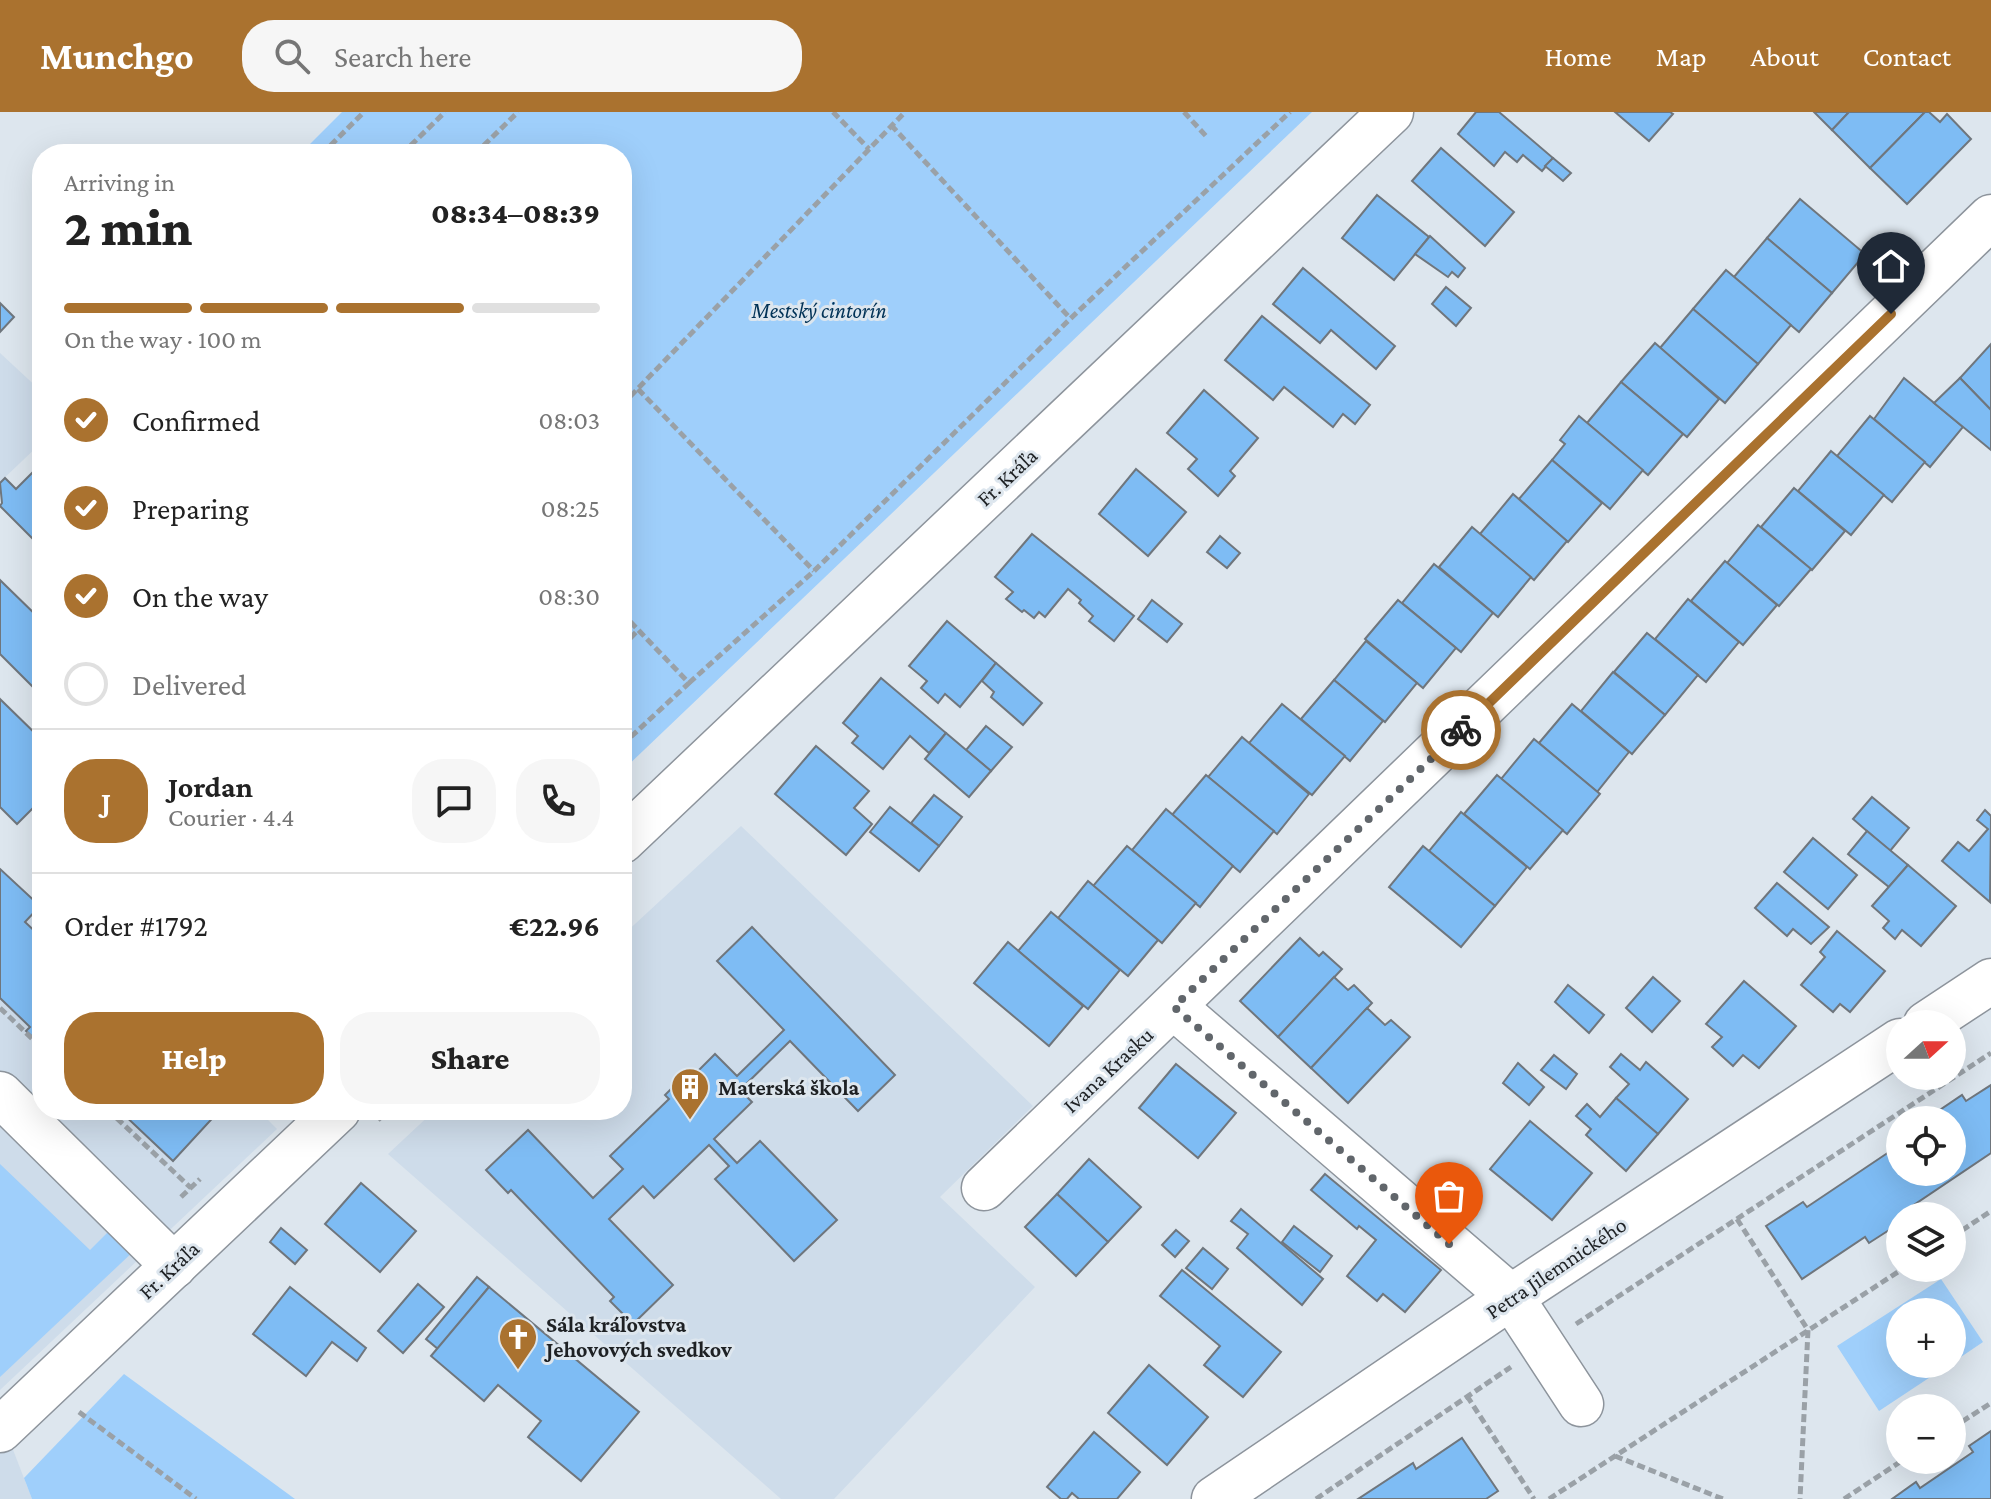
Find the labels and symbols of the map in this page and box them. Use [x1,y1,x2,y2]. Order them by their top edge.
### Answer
pin [1857,232,1925,314]
park label: Mestský cintorín [750,298,887,323]
street label: Fr. Kráľa [972,443,1042,511]
courier [1421,690,1501,770]
north arrow [1886,1010,1966,1090]
street label: Ivana Krasku [1058,1022,1158,1118]
building icon: Materská škola [669,1066,711,1121]
place label: Materská škola [718,1075,860,1100]
pin [1415,1162,1483,1244]
street label: Petra Jilemnického [1481,1212,1631,1324]
street label: Fr. Kráľa [134,1236,204,1304]
place label: Sála kráľovstva Jehovových svedkov [544,1312,732,1362]
church icon: Sála kráľovstva Jehovových svedkov [497,1316,539,1371]

